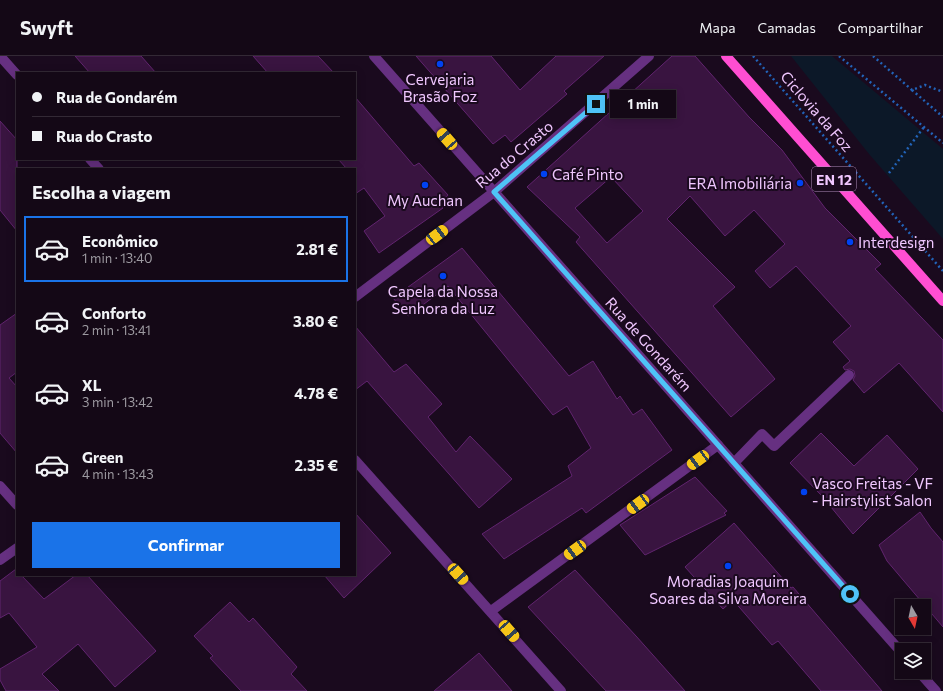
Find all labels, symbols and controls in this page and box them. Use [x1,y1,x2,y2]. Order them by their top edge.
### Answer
text: Swyft [20,16,73,39]
text: Mapa [699,19,736,36]
text: Camadas [758,19,816,36]
text: Compartilhar [838,19,923,36]
marker: Cervejaria Brasão Foz [435,59,445,69]
street label: Ciclovia da Foz [777,67,857,155]
place label: Cervejaria Brasão Foz [403,70,477,105]
text: Rua de Gondarém [56,88,177,106]
callout: 1 min [610,90,676,118]
route end [587,95,605,113]
text: 1 min [628,96,658,112]
street label: Rua do Crasto [472,116,556,192]
car [435,126,459,152]
text: Rua do Crasto [56,127,152,145]
place label: Café Pinto [552,165,623,183]
road number: EN 12 [812,167,856,191]
marker: Café Pinto [539,169,549,179]
place label: ERA Imobiliária [688,174,792,192]
marker: ERA Imobiliária [795,178,805,188]
marker: My Auchan [420,180,430,190]
text: Escolha a viagem [32,181,171,203]
place label: My Auchan [387,191,463,209]
car [424,223,450,247]
icon: car [34,231,70,267]
text: Econômico [82,232,158,250]
place label: Interdesign [858,233,934,251]
marker: Interdesign [845,237,855,247]
text: 2.81 € [296,240,338,258]
text: 1 min · 13:40 [82,250,153,266]
marker: Capela da Nossa Senhora da Luz [438,271,448,281]
place label: Capela da Nossa Senhora da Luz [388,282,498,317]
street label: Rua de Gondarém [602,293,696,395]
icon: car [34,303,70,339]
text: Conforto [82,304,146,322]
text: 3.80 € [293,312,338,330]
text: 2 min · 13:41 [82,322,151,338]
icon: car [34,375,70,411]
text: XL [82,376,101,394]
text: 4.78 € [294,384,338,402]
text: 3 min · 13:42 [82,394,153,410]
icon: car [34,447,70,483]
text: Green [82,448,123,466]
car [685,448,711,472]
text: 2.35 € [295,456,338,474]
text: 4 min · 13:43 [82,466,154,482]
place label: Vasco Freitas - VF - Hairstylist Salon [812,474,933,509]
marker: Vasco Freitas - VF - Hairstylist Salon [799,487,809,497]
car [625,492,651,516]
button: Confirmar [32,522,340,568]
car [562,538,588,562]
car [446,561,470,587]
marker: Moradias Joaquim Soares da Silva Moreira [723,561,733,571]
place label: Moradias Joaquim Soares da Silva Moreira [649,572,807,607]
route start [841,585,859,603]
north arrow [895,599,931,635]
map controls [895,599,931,679]
car [497,618,521,644]
button: layers [895,643,931,679]

